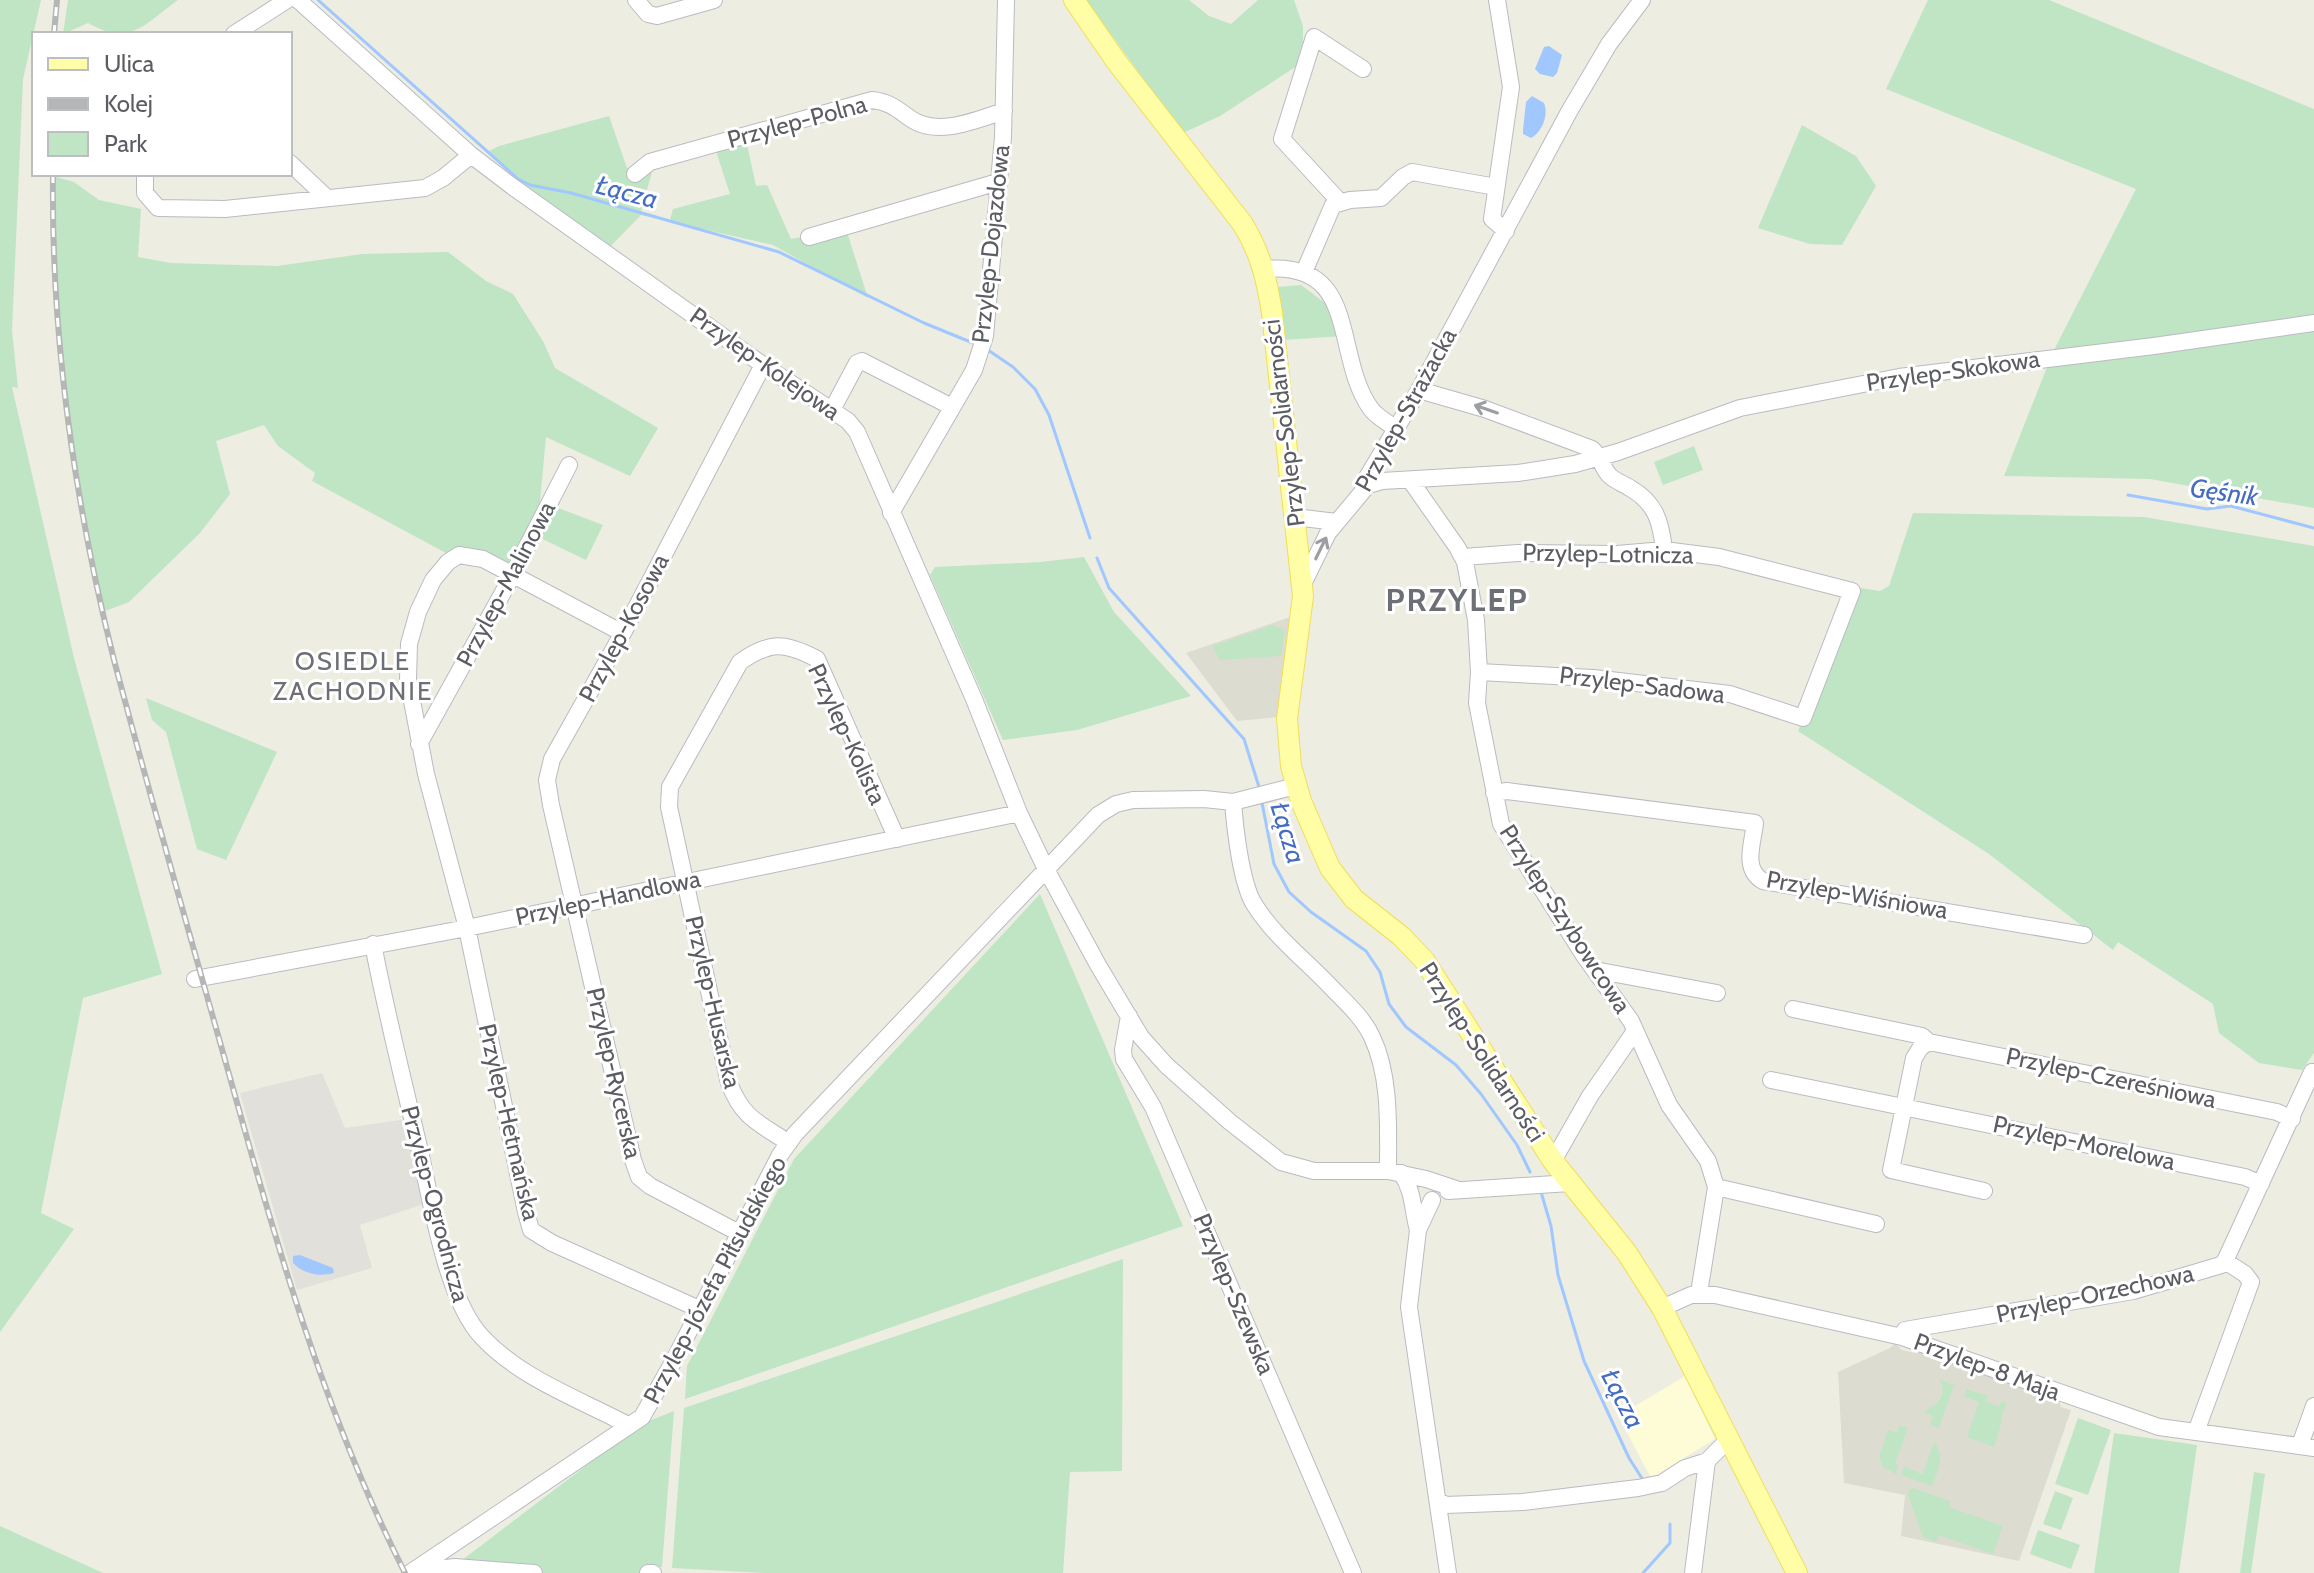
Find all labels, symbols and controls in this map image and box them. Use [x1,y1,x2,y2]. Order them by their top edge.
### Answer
legend [32,32,292,176]
text: Ulica [104,49,155,78]
text: Kolej [104,89,153,118]
street label: Przylep-Polna [724,89,870,154]
text: Park [104,129,147,158]
street label: Przylep-Dojazdowa [966,143,1015,345]
water label: Łącza [593,168,661,216]
street label: Przylep-Kolejowa [685,301,846,426]
street label: Przylep-Solidarności [1256,318,1311,528]
street label: Przylep-Strażacka [1349,323,1463,496]
street label: Przylep-Skokowa [1864,344,2042,397]
one-way arrow [1473,401,1498,416]
water label: Gęśnik [2188,471,2261,513]
street label: Przylep-Malinowa [450,496,562,671]
one-way arrow [1314,537,1329,561]
street label: Przylep-Lotnicza [1522,538,1694,569]
street label: Przylep-Kosowa [572,548,675,707]
district label: PRZYLEP [1385,580,1529,619]
district label: OSIEDLE ZACHODNIE [273,645,433,707]
street label: Przylep-Kolista [802,659,893,809]
street label: Przylep-Sadowa [1558,660,1727,709]
water label: Łącza [1264,799,1312,867]
street label: Przylep-Szybowcowa [1494,819,1637,1019]
street label: Przylep-Handlowa [513,864,703,931]
street label: Przylep-Wiśniowa [1764,864,1951,925]
street label: Przylep-Husarska [680,913,748,1092]
street label: Przylep-Solidarności [1413,956,1551,1147]
street label: Przylep-Rycerska [581,984,648,1162]
street label: Przylep-Hetmańska [473,1021,546,1224]
street label: Przylep-Czereśniowa [2003,1041,2219,1114]
street label: Przylep-Ogrodnicza [395,1102,476,1306]
street label: Przylep-Morelowa [1990,1109,2178,1176]
street label: Przylep-Józefa Piłsudskiego [637,1151,792,1408]
street label: Przylep-Szewska [1187,1209,1282,1379]
street label: Przylep-Orzechowa [1994,1258,2197,1329]
street label: Przylep-8 Maja [1910,1327,2065,1407]
water label: Łącza [1595,1364,1651,1434]

